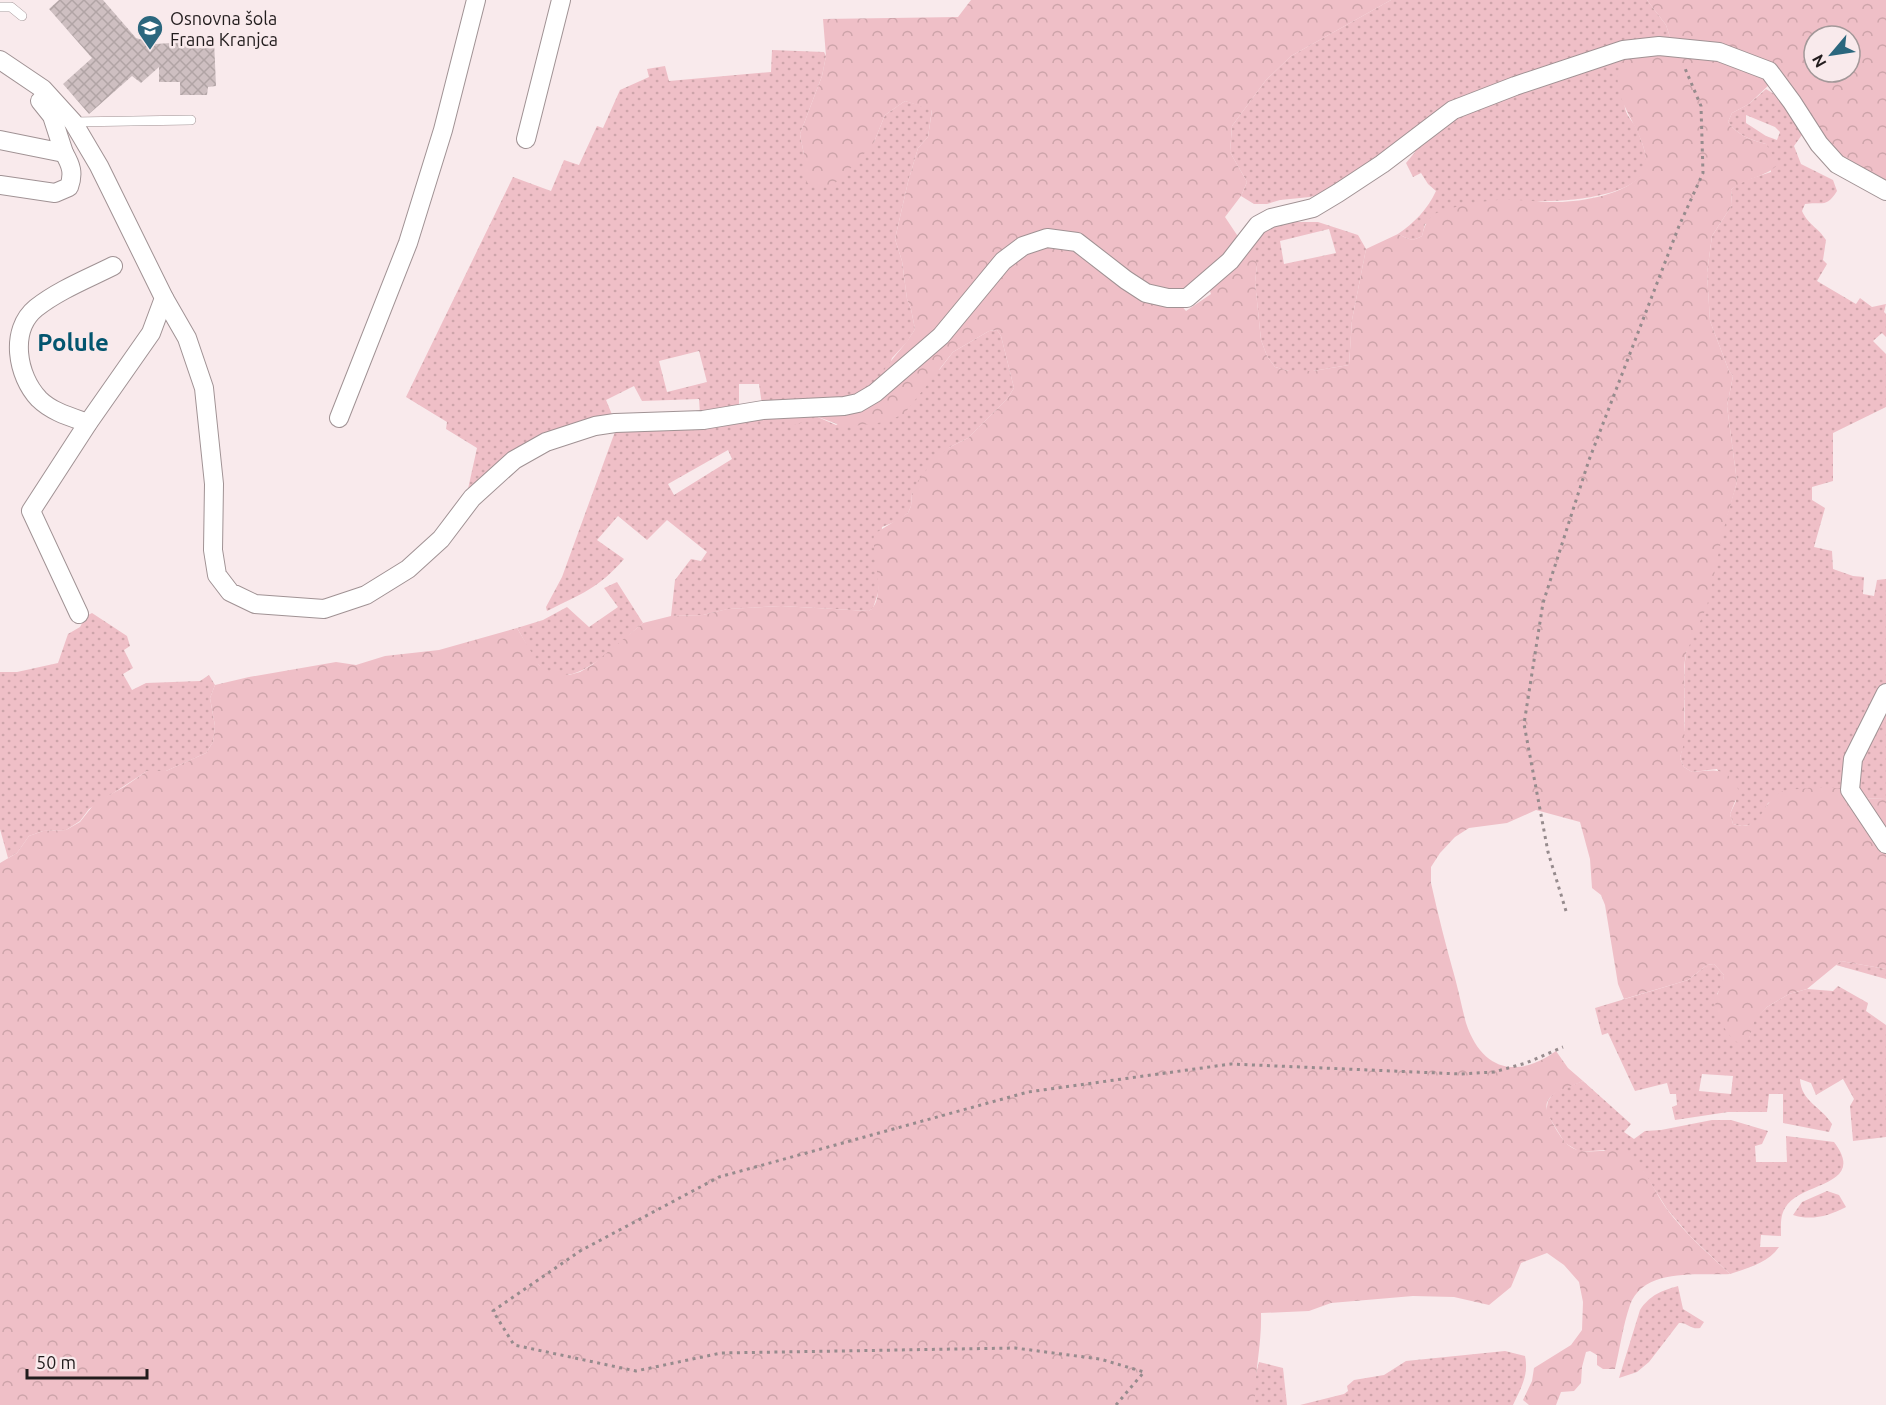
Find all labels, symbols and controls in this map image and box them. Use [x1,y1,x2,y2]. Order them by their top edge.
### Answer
place label: Osnovna šola Frana Kranjca [170,8,278,49]
school or university icon: Osnovna šola Frana Kranjca [135,13,165,51]
north arrow [1802,24,1862,84]
text: N [1808,52,1830,71]
district label: Polule [37,329,109,356]
scale bar [27,1342,147,1380]
text: 50 m [36,1352,76,1372]

